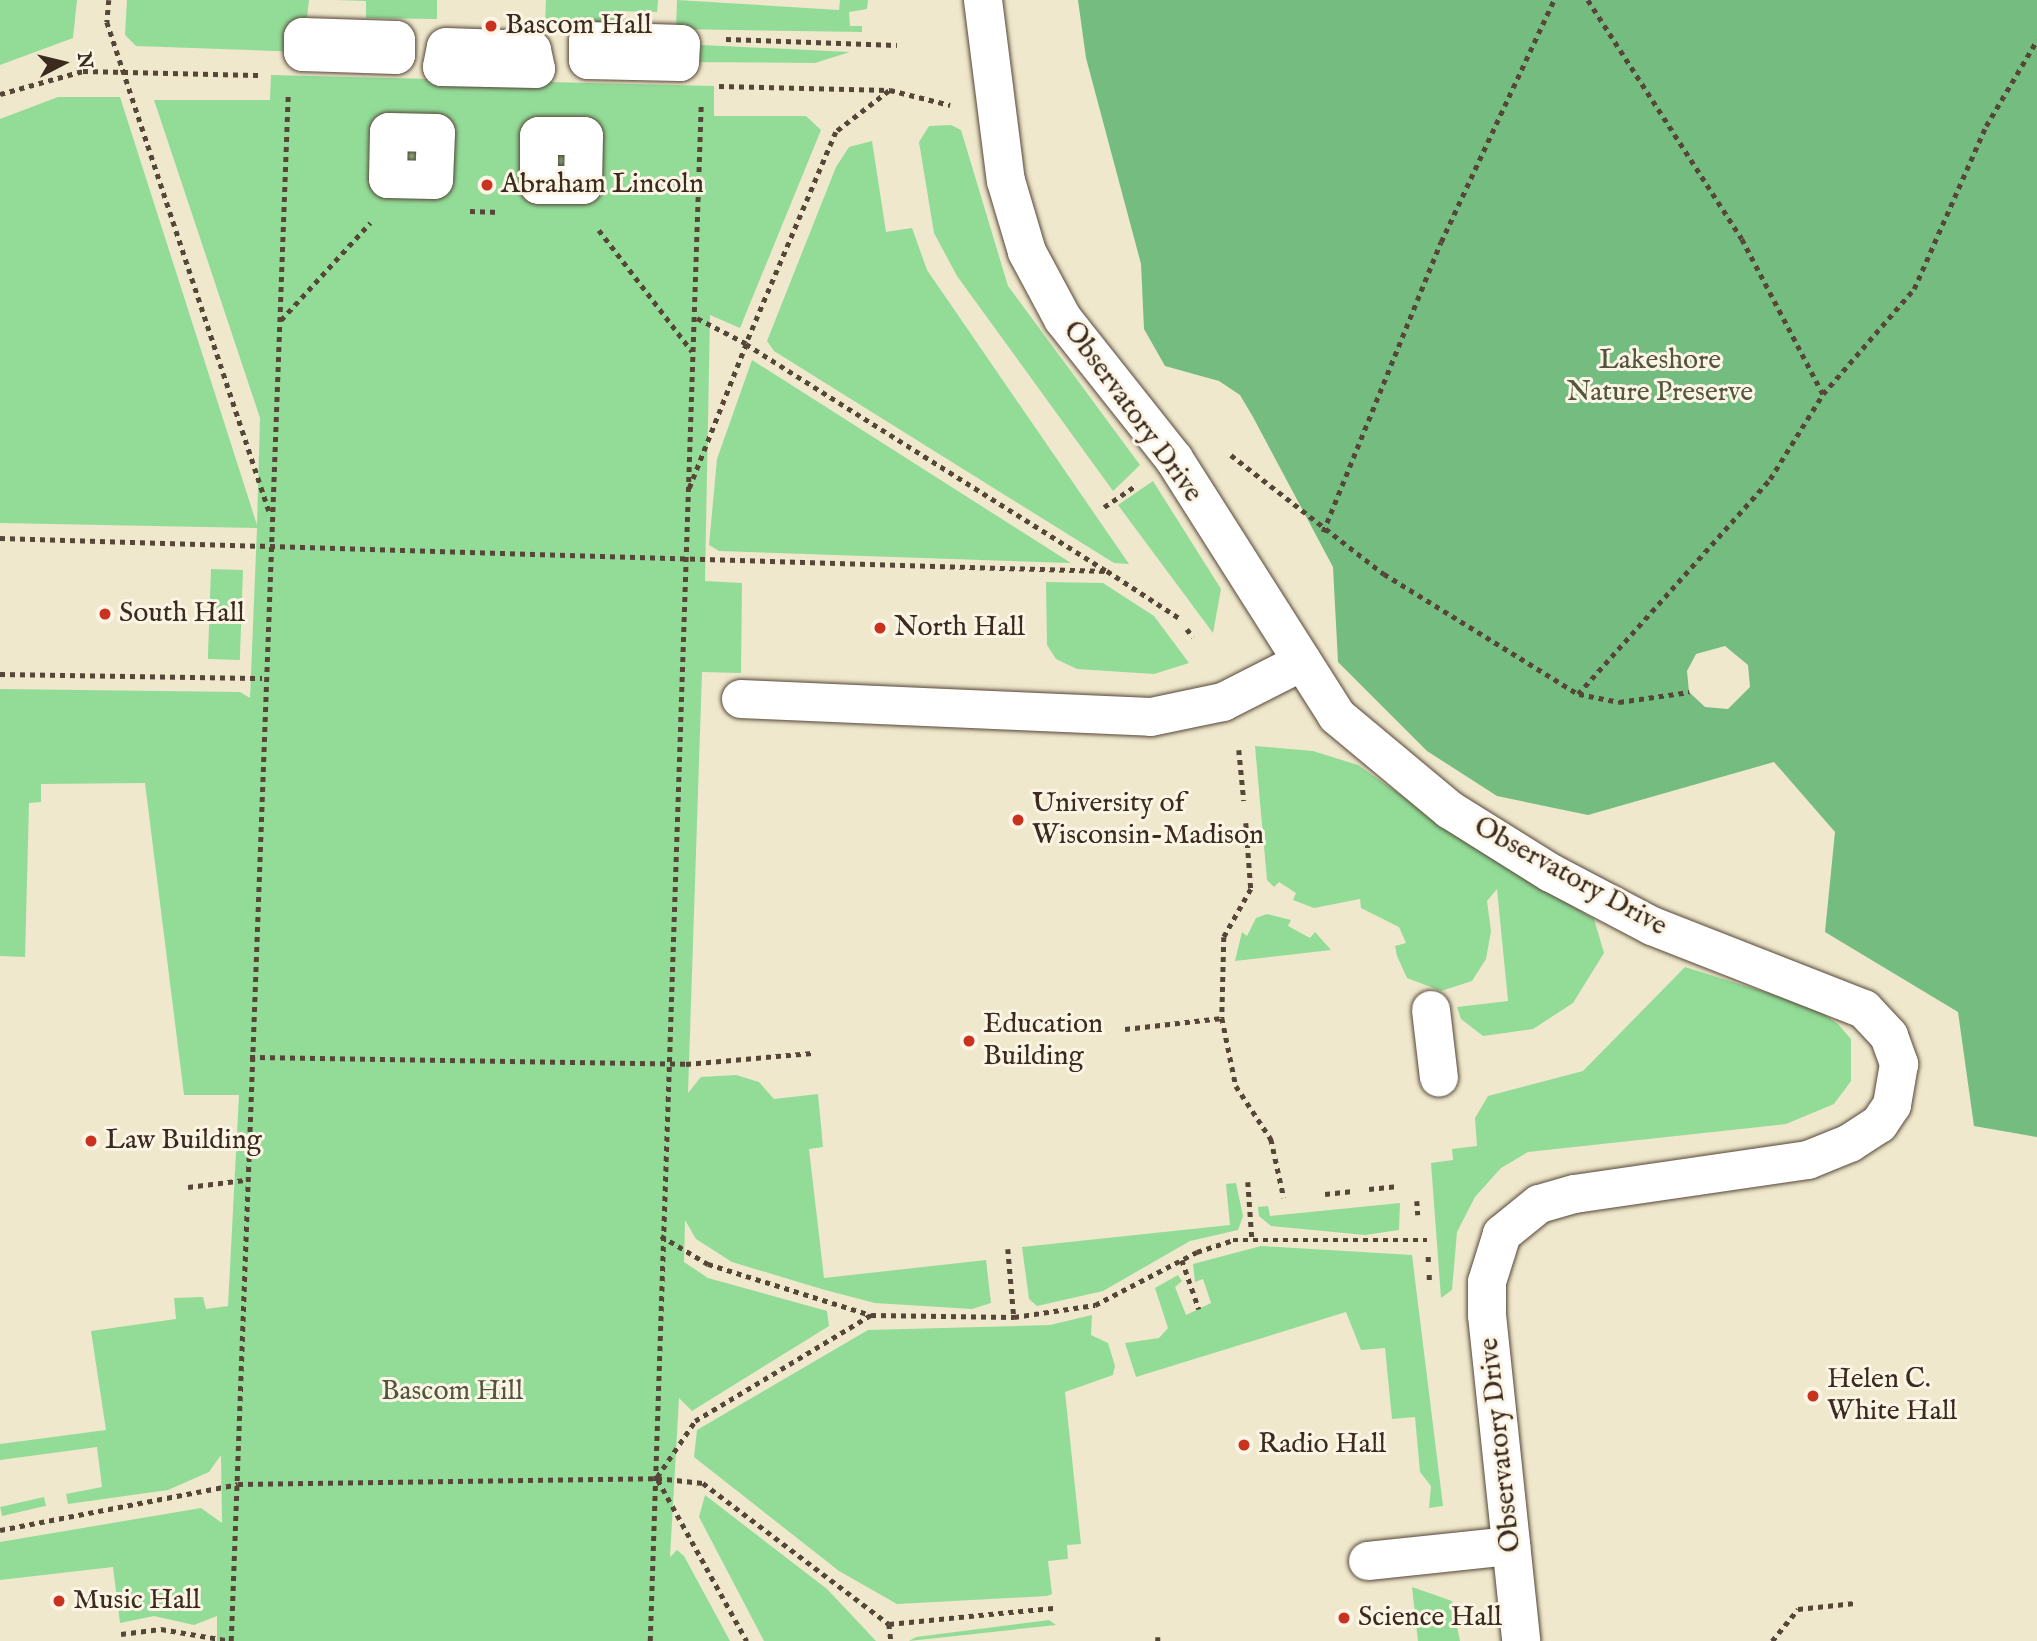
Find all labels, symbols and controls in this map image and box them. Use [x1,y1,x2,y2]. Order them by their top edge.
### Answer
place label: Bascom Hall [505,9,652,43]
marker: Bascom Hall [483,18,499,34]
north arrow [28,28,98,98]
text: N [71,51,97,70]
place label: Abraham Lincoln [501,168,704,202]
marker: Abraham Lincoln [479,177,495,193]
street label: Observatory Drive [1055,315,1209,509]
park label: Lakeshore Nature Preserve [1567,344,1753,410]
place label: South Hall [119,597,245,631]
marker: South Hall [97,606,113,622]
place label: North Hall [894,611,1025,645]
marker: North Hall [872,620,888,636]
place label: University of Wisconsin-Madison [1032,787,1264,853]
street label: Observatory Drive [1468,810,1672,944]
marker: University of Wisconsin-Madison [1010,812,1026,828]
place label: Education Building [983,1008,1103,1074]
marker: Education Building [961,1033,977,1049]
place label: Law Building [105,1124,262,1158]
marker: Law Building [83,1133,99,1149]
street label: Observatory Drive [1473,1336,1529,1554]
place label: Helen C. White Hall [1827,1363,1957,1429]
park label: Bascom Hill [381,1375,523,1409]
marker: Helen C. White Hall [1805,1388,1821,1404]
place label: Radio Hall [1258,1428,1386,1462]
marker: Radio Hall [1236,1437,1252,1453]
place label: Music Hall [73,1584,200,1618]
marker: Music Hall [51,1593,67,1609]
place label: Science Hall [1358,1601,1502,1635]
marker: Science Hall [1336,1610,1352,1626]

